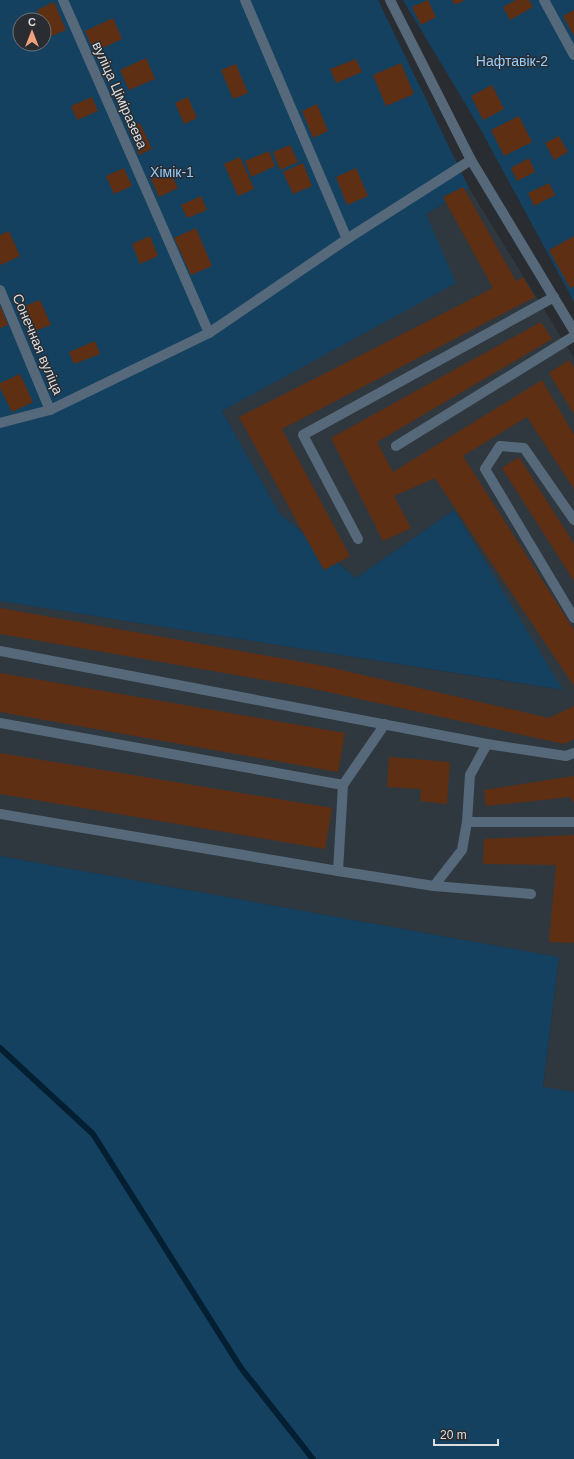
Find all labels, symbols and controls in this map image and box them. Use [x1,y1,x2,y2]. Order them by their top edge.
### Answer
north arrow [12,12,52,52]
text: С [28,16,36,28]
street label: вуліца Ціміразева [89,39,151,151]
park label: Нафтавік-2 [476,53,548,69]
park label: Хімік-1 [150,164,194,180]
street label: Сонечная вуліца [10,291,67,397]
scale bar [434,1421,498,1447]
text: 20 m [440,1428,467,1442]

